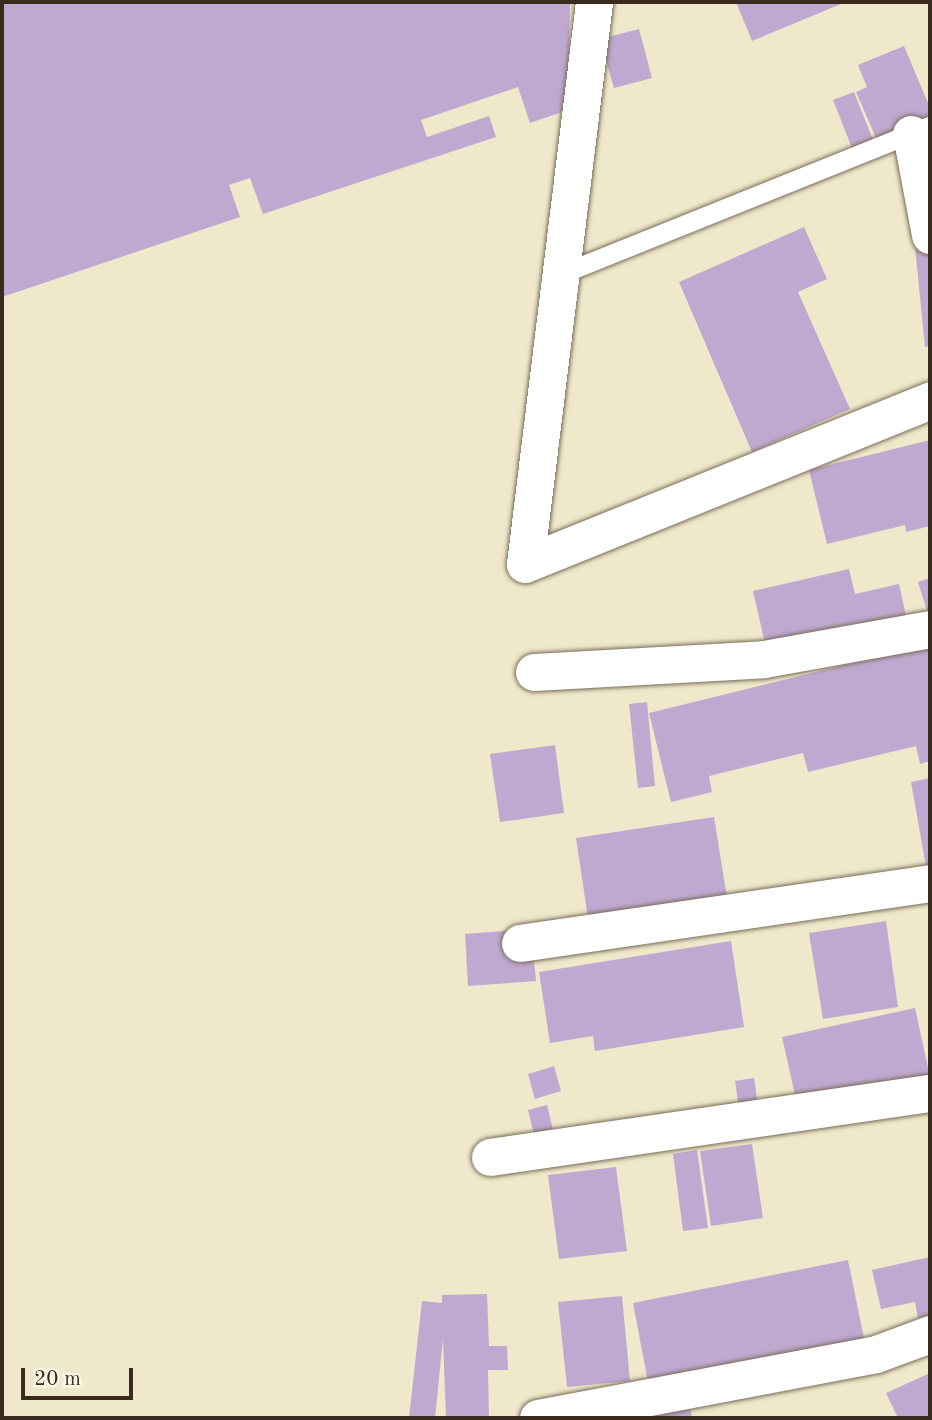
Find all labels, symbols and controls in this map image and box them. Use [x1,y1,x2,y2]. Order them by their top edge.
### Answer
scale bar [24,1354,136,1398]
text: 20 m [34,1369,81,1390]

